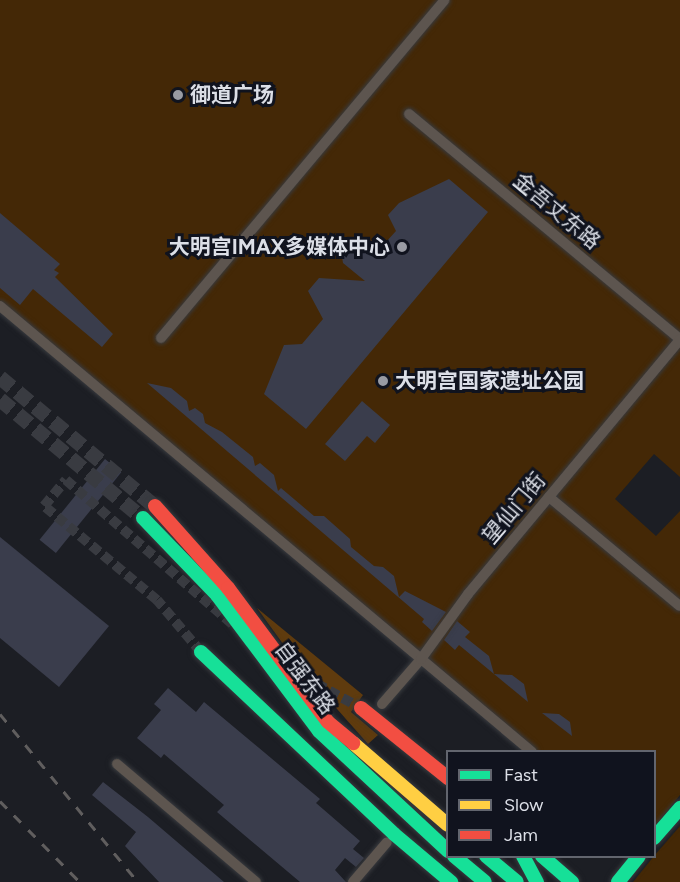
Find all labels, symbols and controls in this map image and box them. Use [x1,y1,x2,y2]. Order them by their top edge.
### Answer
place label: 御道广场 [190,82,274,108]
marker: 御道广场 [171,88,185,102]
street label: 金吾丈东路 [509,168,605,254]
place label: 大明宫IMAX多媒体中心 [169,234,390,260]
marker: 大明宫IMAX多媒体中心 [395,240,409,254]
place label: 大明宫国家遗址公园 [395,368,584,394]
marker: 大明宫国家遗址公园 [376,374,390,388]
street label: 望仙门街 [477,468,551,548]
street label: 自强东路 [270,637,340,719]
legend [446,750,656,858]
text: Fast [504,764,538,786]
text: Slow [504,794,543,816]
text: Jam [504,824,538,846]

